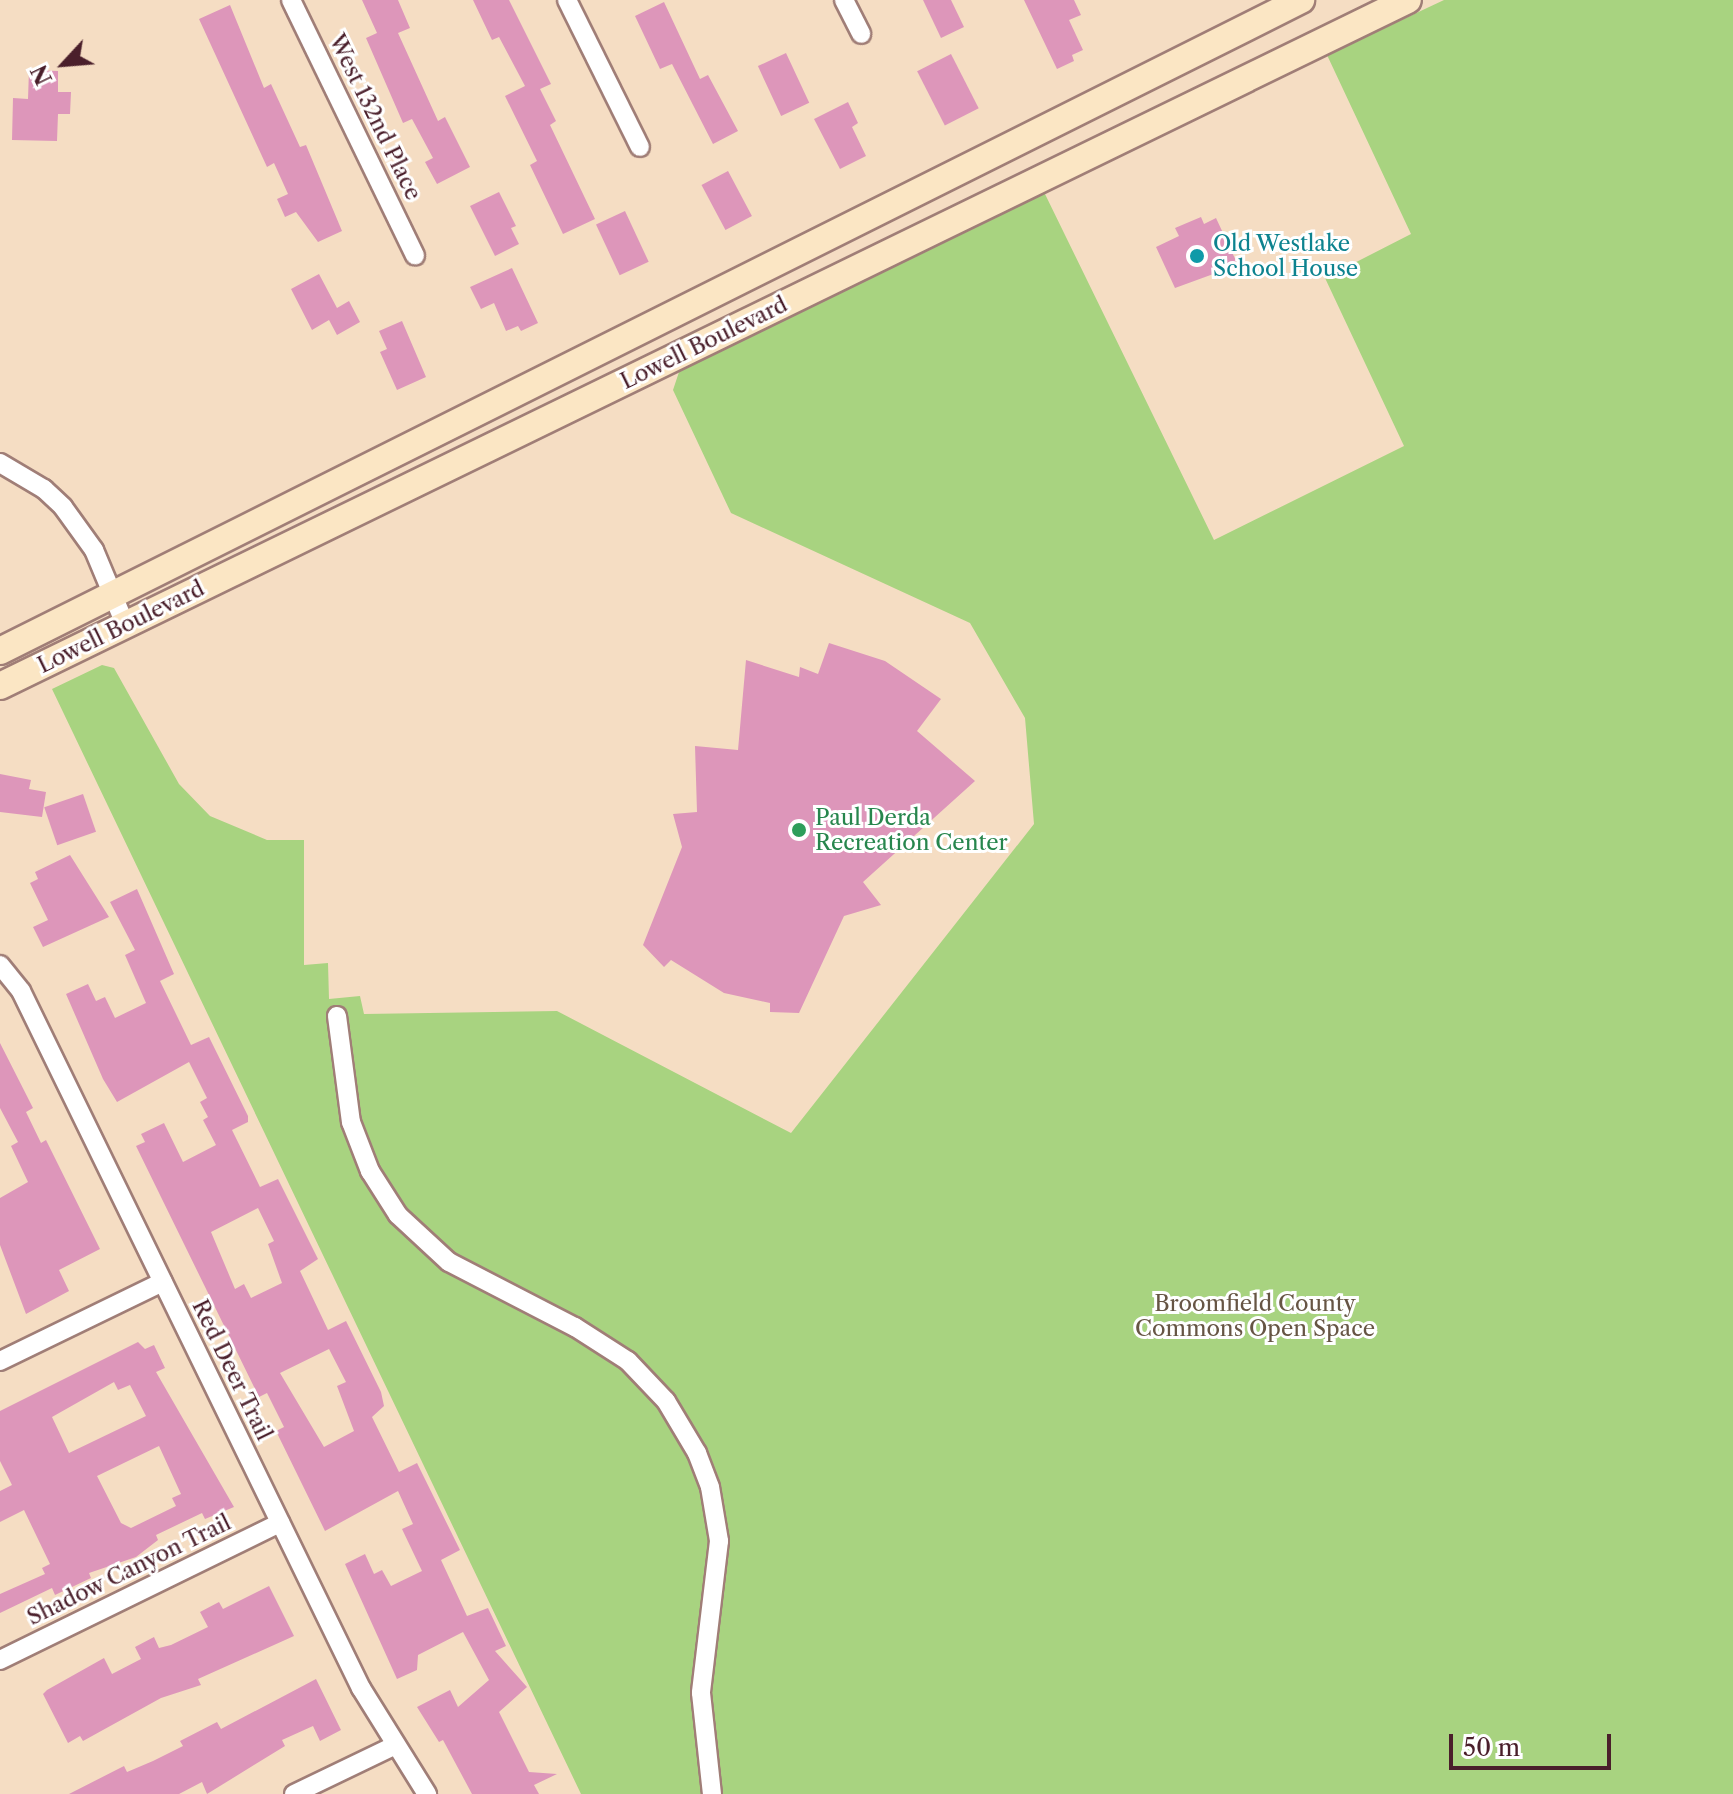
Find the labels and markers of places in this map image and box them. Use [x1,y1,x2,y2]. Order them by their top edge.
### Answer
place label: Old Westlake School House [1213,230,1358,282]
marker: Old Westlake School House [1188,247,1206,265]
place label: Paul Derda Recreation Center [815,804,1008,856]
marker: Paul Derda Recreation Center [790,821,808,839]

